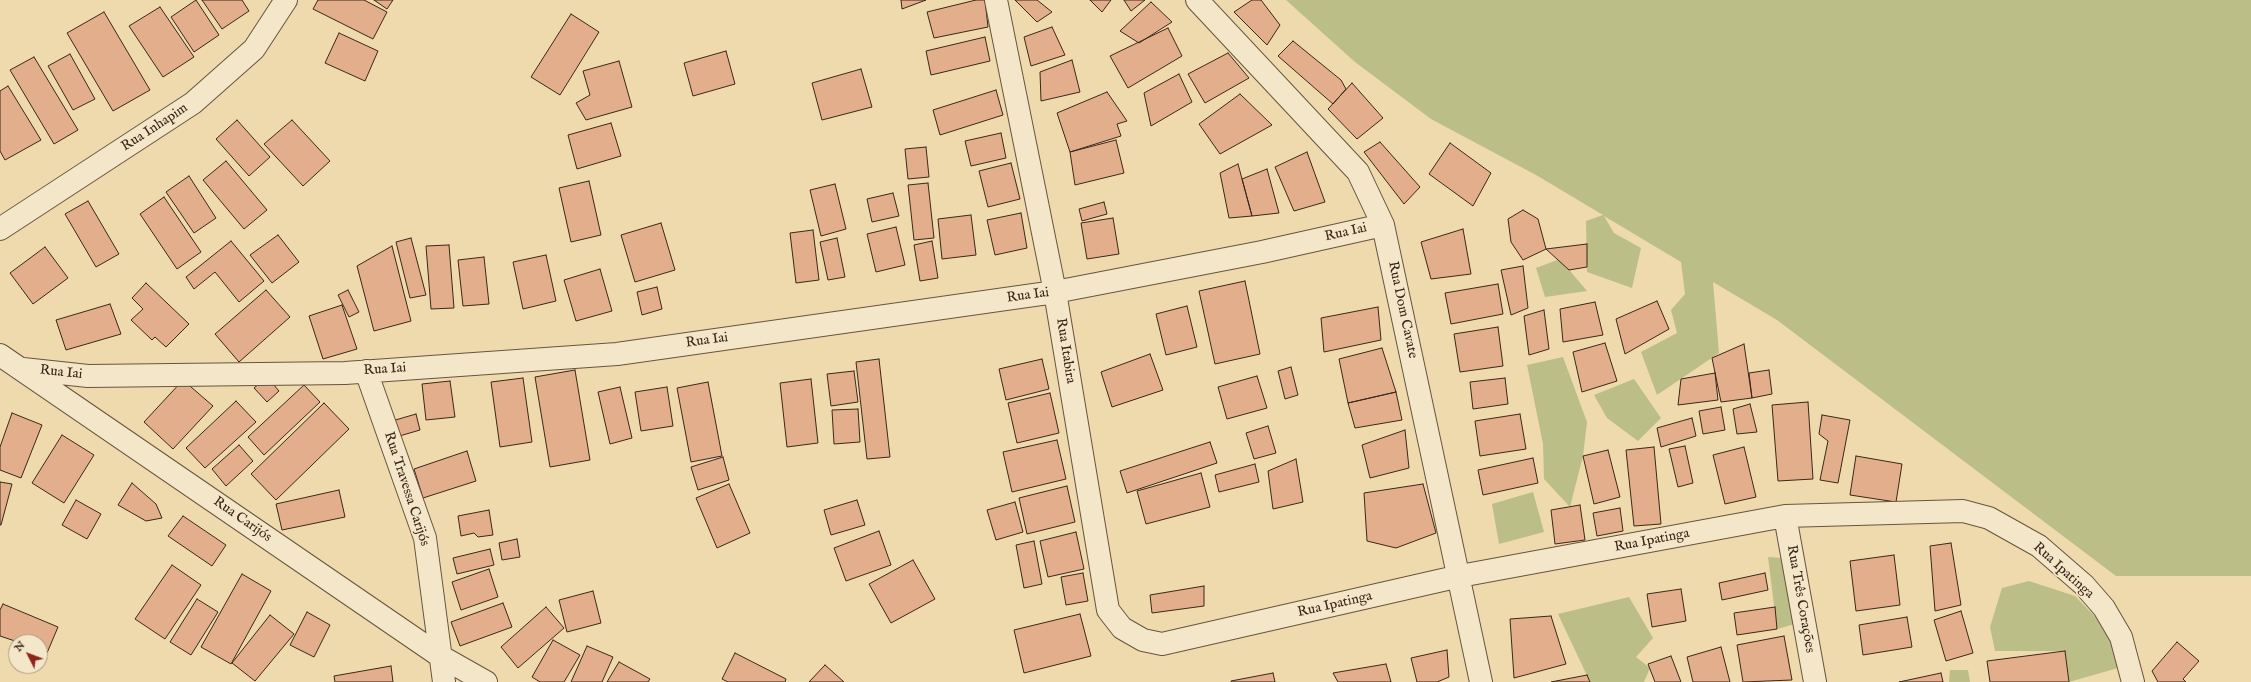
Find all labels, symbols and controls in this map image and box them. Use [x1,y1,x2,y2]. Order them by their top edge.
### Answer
street label: Rua Inhapim [119,100,191,156]
street label: Rua Iai [1323,220,1369,246]
street label: Rua Dom Cavate [1383,260,1421,360]
street label: Rua Iai [1006,285,1050,307]
street label: Rua Itabira [1052,317,1078,385]
street label: Rua Iai [685,330,729,352]
street label: Rua Iai [363,360,407,380]
street label: Rua Iai [39,362,83,384]
street label: Rua Travessa Carijós [380,430,432,548]
street label: Rua Carijós [209,494,275,546]
street label: Rua Ipatinga [1613,525,1691,557]
street label: Rua Ipatinga [2029,539,2097,603]
street label: Rua Três Corações [1782,544,1818,654]
street label: Rua Ipatinga [1296,588,1374,622]
north arrow [8,634,48,674]
text: N [11,638,28,655]

